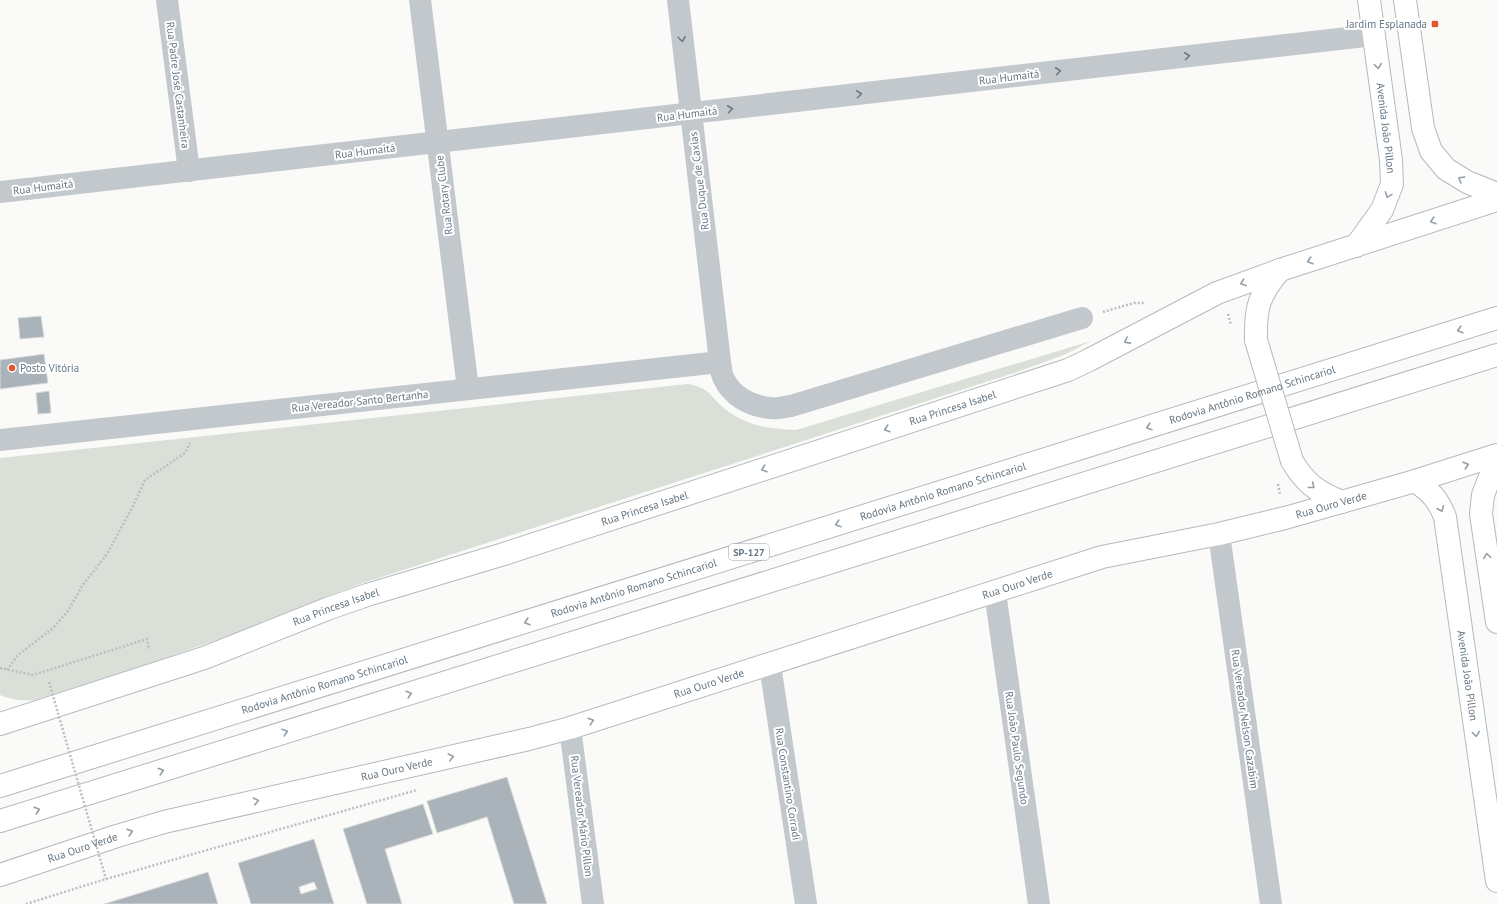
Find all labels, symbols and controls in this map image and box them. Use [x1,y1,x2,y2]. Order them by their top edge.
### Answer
place label: Jardim Esplanada [1345,17,1427,31]
marker: Jardim Esplanada [1430,19,1440,29]
street label: Rua Padre José Castanheira [163,21,193,149]
one-way arrow [678,36,687,42]
one-way arrow [1184,52,1190,61]
one-way arrow [1373,63,1382,69]
street label: Rua Humaitá [978,66,1040,88]
one-way arrow [1055,67,1061,76]
street label: Avenida João Pillon [1374,82,1398,174]
one-way arrow [856,90,862,99]
street label: Rua Humaitá [656,103,718,125]
one-way arrow [727,104,733,113]
street label: Rua Duque de Caxias [686,131,712,231]
street label: Rua Humaitá [334,140,396,162]
street label: Rua Rotary Clube [432,154,456,236]
street label: Rua Humaitá [12,176,74,198]
one-way arrow [1458,176,1465,183]
one-way arrow [1385,191,1393,198]
one-way arrow [1430,216,1437,225]
one-way arrow [1306,256,1313,264]
one-way arrow [1240,279,1247,287]
one-way arrow [1456,325,1463,333]
one-way arrow [1124,336,1131,343]
place label: Posto Vitória [20,361,79,375]
street label: Rodovia Antônio Romano Schincariol [1168,362,1338,427]
marker: Posto Vitória [7,363,17,373]
street label: Rua Vereador Santo Bertanha [291,387,429,415]
street label: Rua Princesa Isabel [907,387,999,428]
one-way arrow [1145,422,1152,431]
one-way arrow [884,424,891,433]
street label: Rodovia Antônio Romano Schincariol [858,458,1028,524]
one-way arrow [1462,461,1469,470]
one-way arrow [760,465,767,473]
one-way arrow [1308,482,1315,489]
street label: Rua Princesa Isabel [599,487,691,529]
street label: Rua Ouro Verde [1294,488,1368,522]
one-way arrow [1437,505,1445,512]
one-way arrow [834,520,841,528]
road number: SP-127 [729,544,769,560]
one-way arrow [1483,553,1492,559]
street label: Rodovia Antônio Romano Schincariol [549,555,719,620]
street label: Rua Ouro Verde [980,566,1055,602]
street label: Rua Princesa Isabel [291,585,381,629]
one-way arrow [523,617,530,626]
street label: Avenida João Pillon [1454,630,1481,722]
street label: Rua Vereador Nelson Cazabim [1228,649,1262,790]
street label: Rodovia Antônio Romano Schincariol [240,652,410,717]
street label: Rua Ouro Verde [672,665,746,701]
one-way arrow [406,690,413,698]
street label: Rua João Paulo Segundo [1002,690,1032,806]
one-way arrow [587,717,594,726]
street label: Rua Constantino Corradi [772,727,804,841]
one-way arrow [282,728,289,737]
one-way arrow [1471,731,1480,737]
one-way arrow [448,753,455,761]
street label: Rua Ouro Verde [360,754,434,784]
street label: Rua Vereador Mário Pillon [568,755,596,877]
one-way arrow [158,767,165,776]
one-way arrow [253,798,260,806]
one-way arrow [34,806,41,815]
one-way arrow [126,828,133,837]
street label: Rua Ouro Verde [46,829,120,866]

